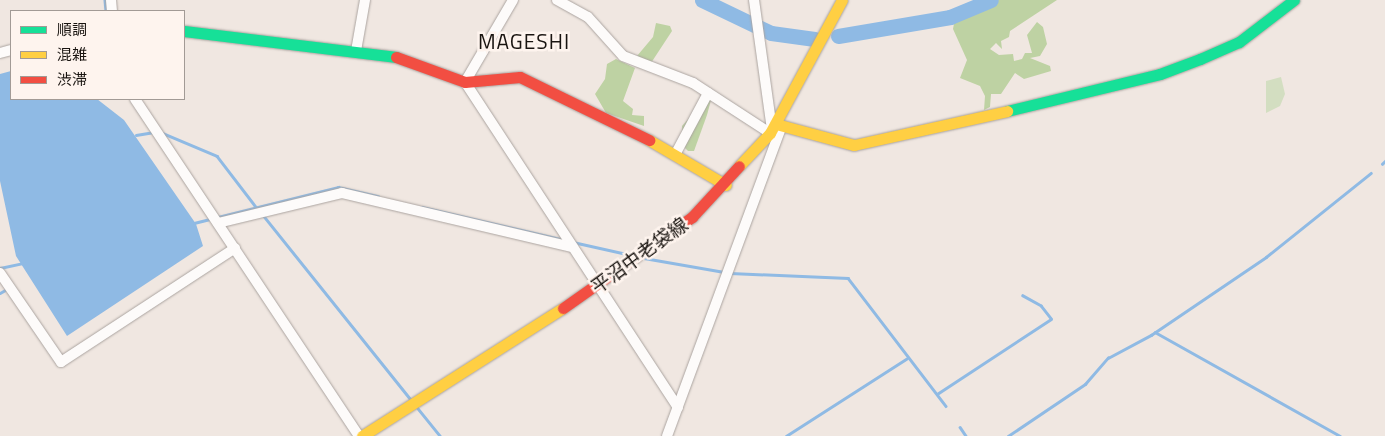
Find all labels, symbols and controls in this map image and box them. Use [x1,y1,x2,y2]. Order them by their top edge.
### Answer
legend [10,10,185,100]
text: 順調 [57,18,87,41]
district label: MAGESHI [477,28,571,54]
text: 混雑 [57,43,87,66]
text: 渋滞 [57,68,87,91]
street label: 平沼中老袋線 [586,212,692,298]

